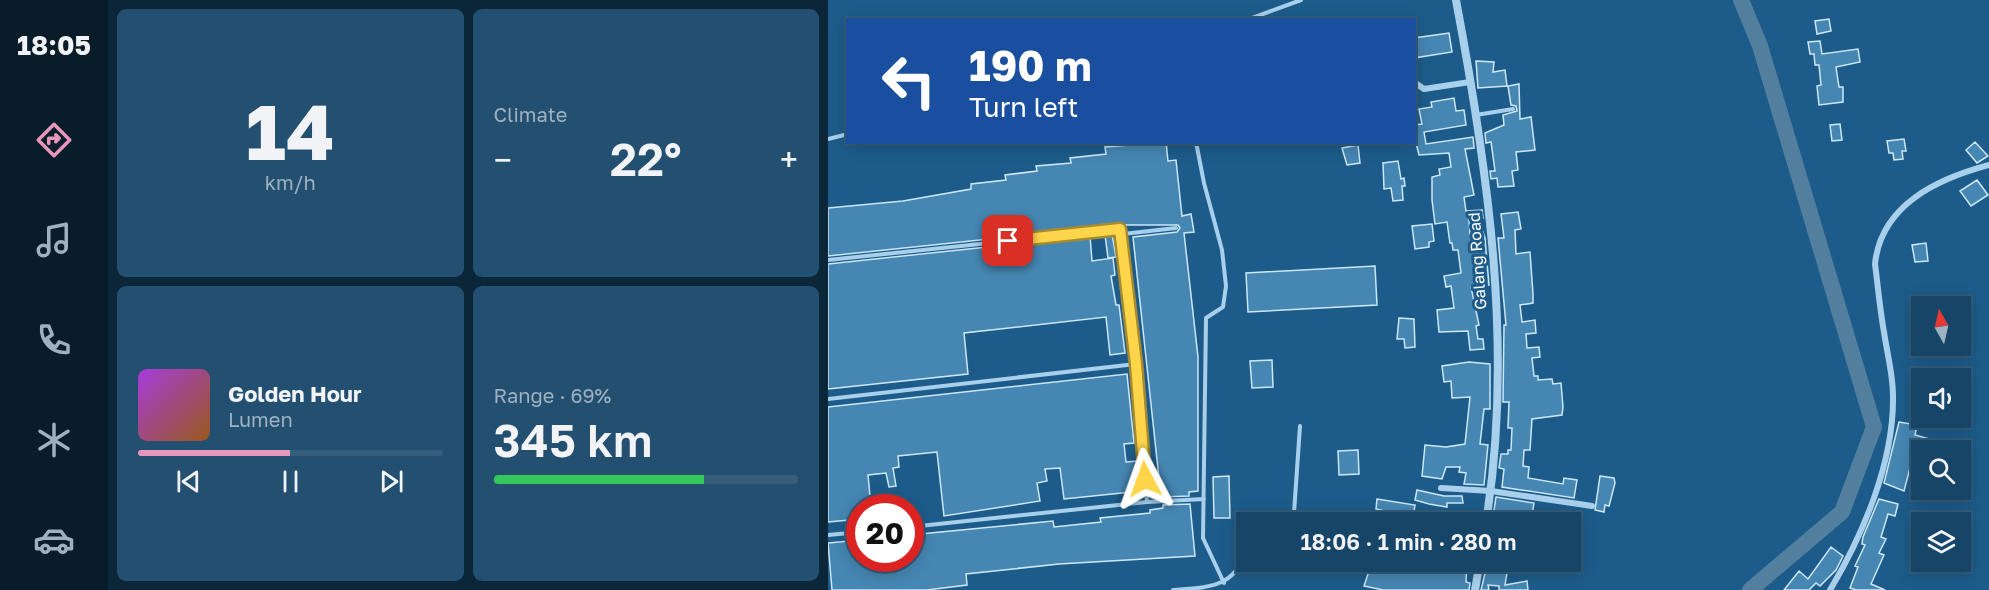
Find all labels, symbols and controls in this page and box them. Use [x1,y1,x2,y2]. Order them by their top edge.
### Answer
text: 18:05 [17,29,91,61]
text: 190 m [969,40,1092,90]
icon: left [870,42,948,120]
text: 14 [246,84,335,177]
text: Turn left [969,91,1078,123]
text: Climate [494,102,567,126]
icon: directions [33,119,75,161]
text: 22° [610,132,681,186]
text: − [494,140,512,179]
text: + [780,140,798,179]
text: km/h [265,170,316,194]
street label: Galang Road [1464,212,1490,310]
pin [982,215,1033,266]
icon: music [33,219,75,261]
icon: arrive [991,224,1024,257]
north arrow [1911,296,1971,356]
map controls [1911,296,1971,572]
icon: phone [33,319,75,361]
button: sound [1911,368,1971,428]
text: Golden Hour [228,380,362,407]
text: Range · 69% [494,383,611,407]
text: Lumen [228,407,293,431]
text: 345 km [494,413,652,467]
icon: climate [33,419,75,461]
button: search [1911,440,1971,500]
position arrow [1113,447,1177,511]
icon: previous [172,465,205,498]
icon: pause [274,465,307,498]
icon: next [375,465,408,498]
speed limit sign: 20 [846,494,924,572]
button: layers [1911,512,1971,572]
icon: car [33,519,75,561]
text: 18:06 · 1 min · 280 m [1300,528,1517,555]

